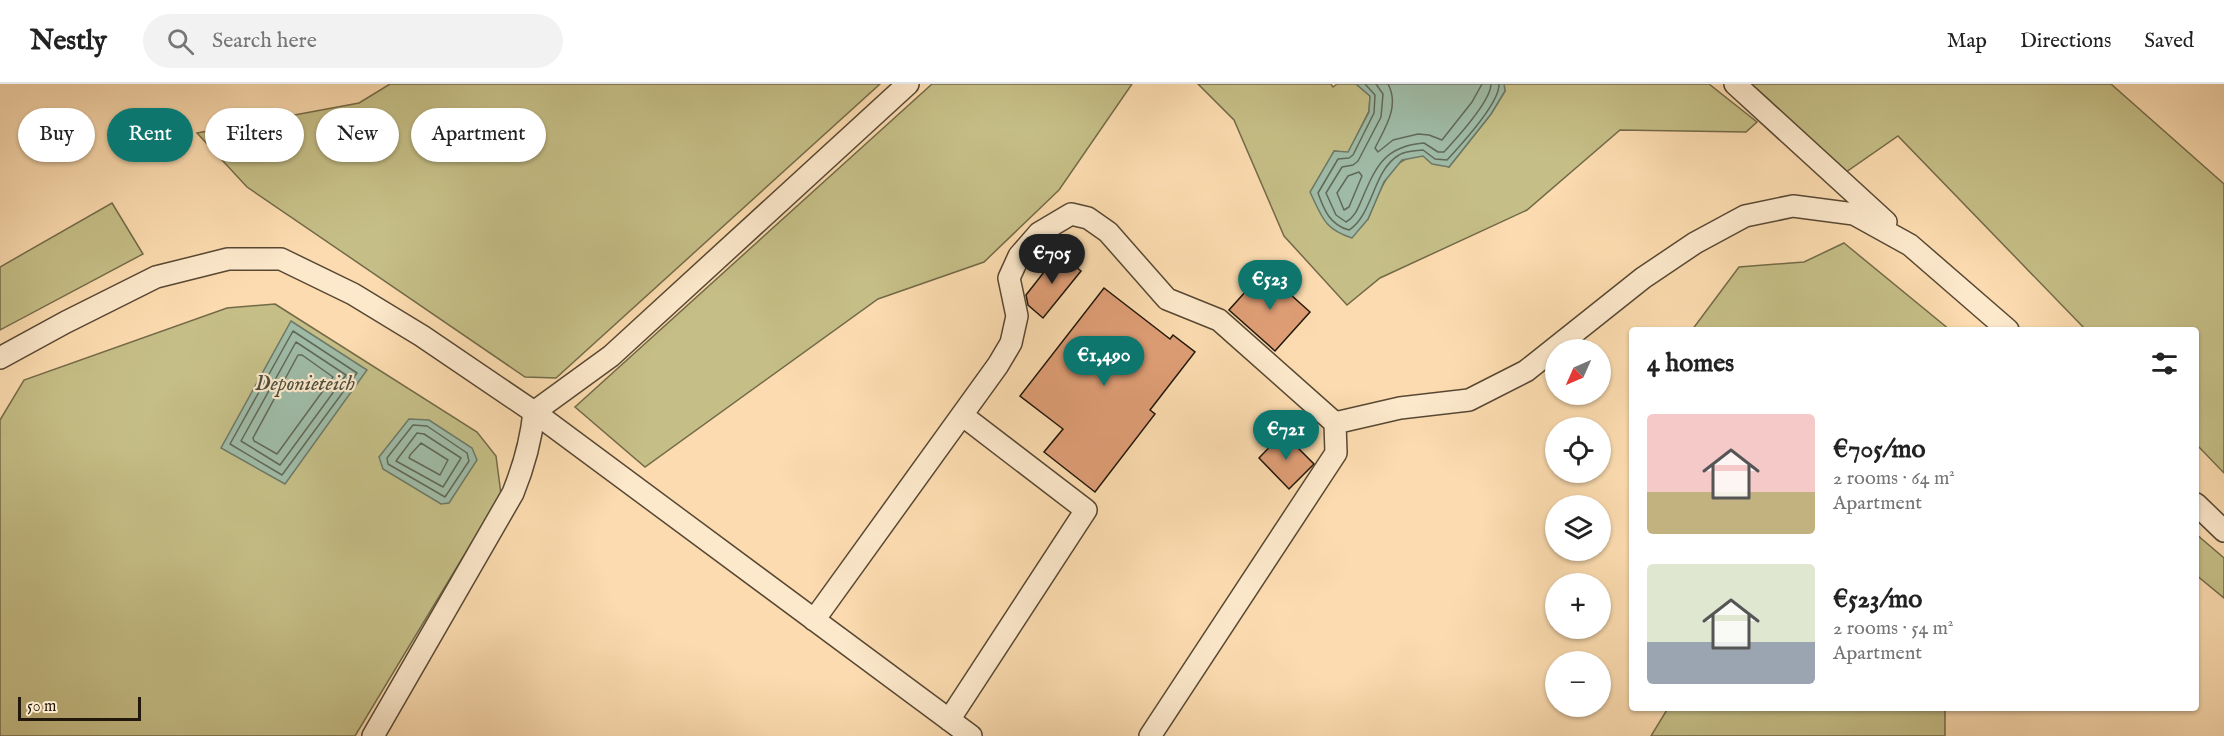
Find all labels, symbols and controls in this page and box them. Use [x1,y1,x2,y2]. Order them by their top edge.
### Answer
search box [143,14,563,68]
text: Nestly [30,24,107,59]
icon: search [164,25,197,58]
text: Search here [212,27,317,55]
text: Map [1947,28,1987,55]
text: Directions [2020,28,2111,55]
text: Saved [2144,28,2194,55]
chip: Buy [18,108,95,162]
chip: Rent [107,108,193,162]
chip: Filters [205,108,304,162]
chip: New [316,108,399,162]
chip: Apartment [411,108,546,162]
pin: €705 [1016,234,1088,285]
text: €705 [1033,241,1071,266]
pin: €523 [1234,260,1306,311]
text: €523 [1252,267,1288,292]
pin: €1,490 [1055,336,1153,387]
north arrow [1545,339,1611,405]
map controls [1545,339,1611,717]
text: €1,490 [1077,343,1131,368]
text: 4 homes [1647,347,1734,380]
icon: filters [2148,347,2181,380]
water label: Deponieteich [255,370,355,398]
pin: €721 [1250,410,1322,461]
text: €721 [1267,417,1305,442]
button: locate [1545,417,1611,483]
text: €705/mo [1833,433,1925,466]
icon: home [1695,438,1767,510]
text: 2 rooms · 64 m² [1833,466,1955,491]
text: Apartment [1833,491,1922,516]
button: layers [1545,495,1611,561]
button: + [1545,573,1611,639]
text: €523/mo [1833,583,1922,616]
icon: home [1695,588,1767,660]
text: 2 rooms · 54 m² [1833,616,1954,641]
text: Apartment [1833,641,1922,666]
button: − [1545,651,1611,717]
scale bar [18,694,141,722]
text: 50 m [27,697,56,717]

